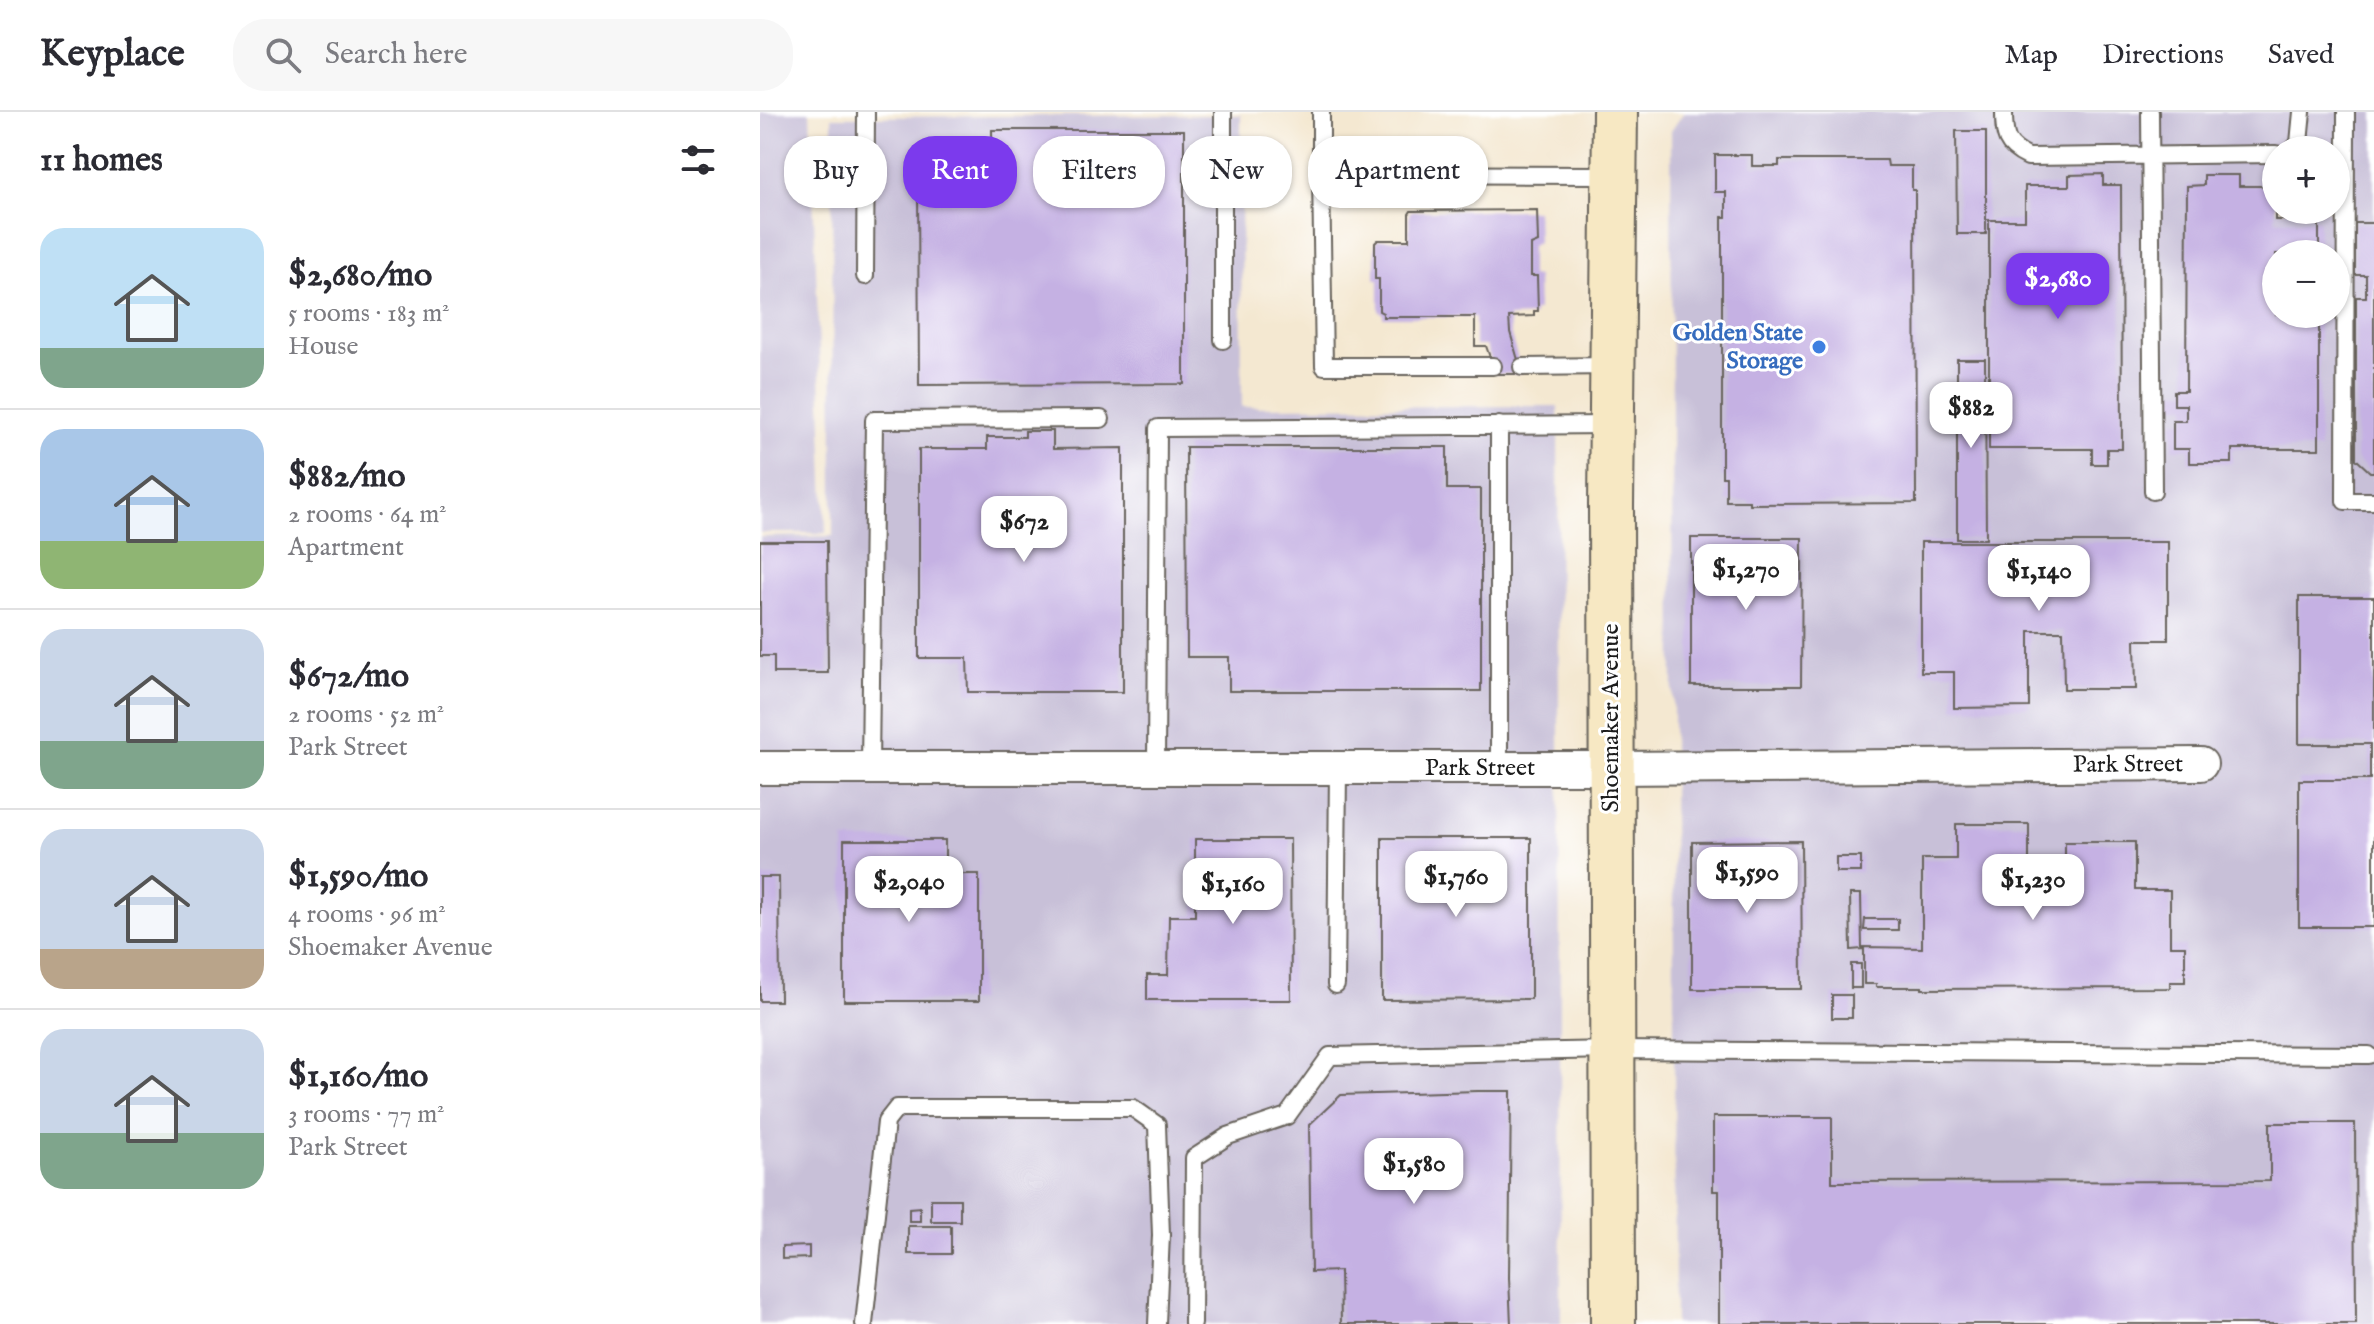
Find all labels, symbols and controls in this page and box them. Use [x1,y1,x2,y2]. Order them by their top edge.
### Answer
search box [233,19,793,91]
text: Keyplace [40,31,185,79]
icon: search [261,33,305,77]
text: Search here [325,36,468,74]
text: Map [2004,38,2058,73]
text: Directions [2102,38,2224,73]
text: Saved [2268,38,2334,73]
chip: Buy [784,136,887,208]
chip: Rent [903,136,1017,208]
chip: Filters [1033,136,1165,208]
chip: New [1181,136,1292,208]
chip: Apartment [1308,136,1488,208]
map controls [2262,136,2350,328]
button: + [2262,136,2350,224]
icon: filters [676,138,720,182]
text: 11 homes [40,139,163,182]
button: − [2262,240,2350,328]
pin: $2,680 [1993,253,2123,321]
text: $2,680/mo [288,254,432,297]
icon: home [104,260,200,356]
text: $2,680 [2024,262,2092,295]
text: 5 rooms · 183 m² [288,297,450,330]
place label: Golden State Storage [1673,318,1803,377]
text: House [288,330,358,363]
marker: Golden State Storage [1810,338,1828,356]
pin: $882 [1924,382,2018,450]
text: $882 [1948,391,1995,424]
text: $882/mo [288,455,406,498]
icon: home [104,461,200,557]
pin: $672 [977,496,1071,564]
text: 2 rooms · 64 m² [288,498,447,531]
text: $672 [999,505,1049,538]
text: Apartment [288,531,404,564]
pin: $1,270 [1681,544,1811,612]
pin: $1,140 [1974,545,2104,613]
text: $1,270 [1712,553,1780,586]
text: $1,140 [2006,554,2072,587]
street label: Shoemaker Avenue [1596,624,1627,812]
text: $672/mo [288,655,409,698]
icon: home [104,661,200,757]
text: 2 rooms · 52 m² [288,698,444,731]
text: Park Street [288,731,408,764]
street label: Park Street [2073,749,2183,780]
street label: Park Street [1425,753,1535,784]
pin: $1,590 [1682,847,1812,915]
pin: $1,760 [1391,851,1521,919]
pin: $1,230 [1968,854,2098,922]
text: $1,590/mo [288,855,428,898]
pin: $2,040 [844,856,974,924]
text: $1,590 [1715,856,1779,889]
pin: $1,160 [1168,858,1298,926]
text: $1,760 [1423,860,1489,893]
icon: home [104,861,200,957]
text: $1,230 [2000,863,2066,896]
text: $2,040 [873,865,945,898]
text: $1,160 [1201,867,1265,900]
text: 4 rooms · 96 m² [288,898,446,931]
text: Shoemaker Avenue [288,931,493,964]
text: $1,160/mo [288,1055,428,1098]
icon: home [104,1061,200,1157]
text: 3 rooms · 77 m² [288,1098,445,1131]
text: Park Street [288,1131,408,1164]
pin: $1,580 [1349,1138,1479,1206]
text: $1,580 [1382,1147,1446,1180]

